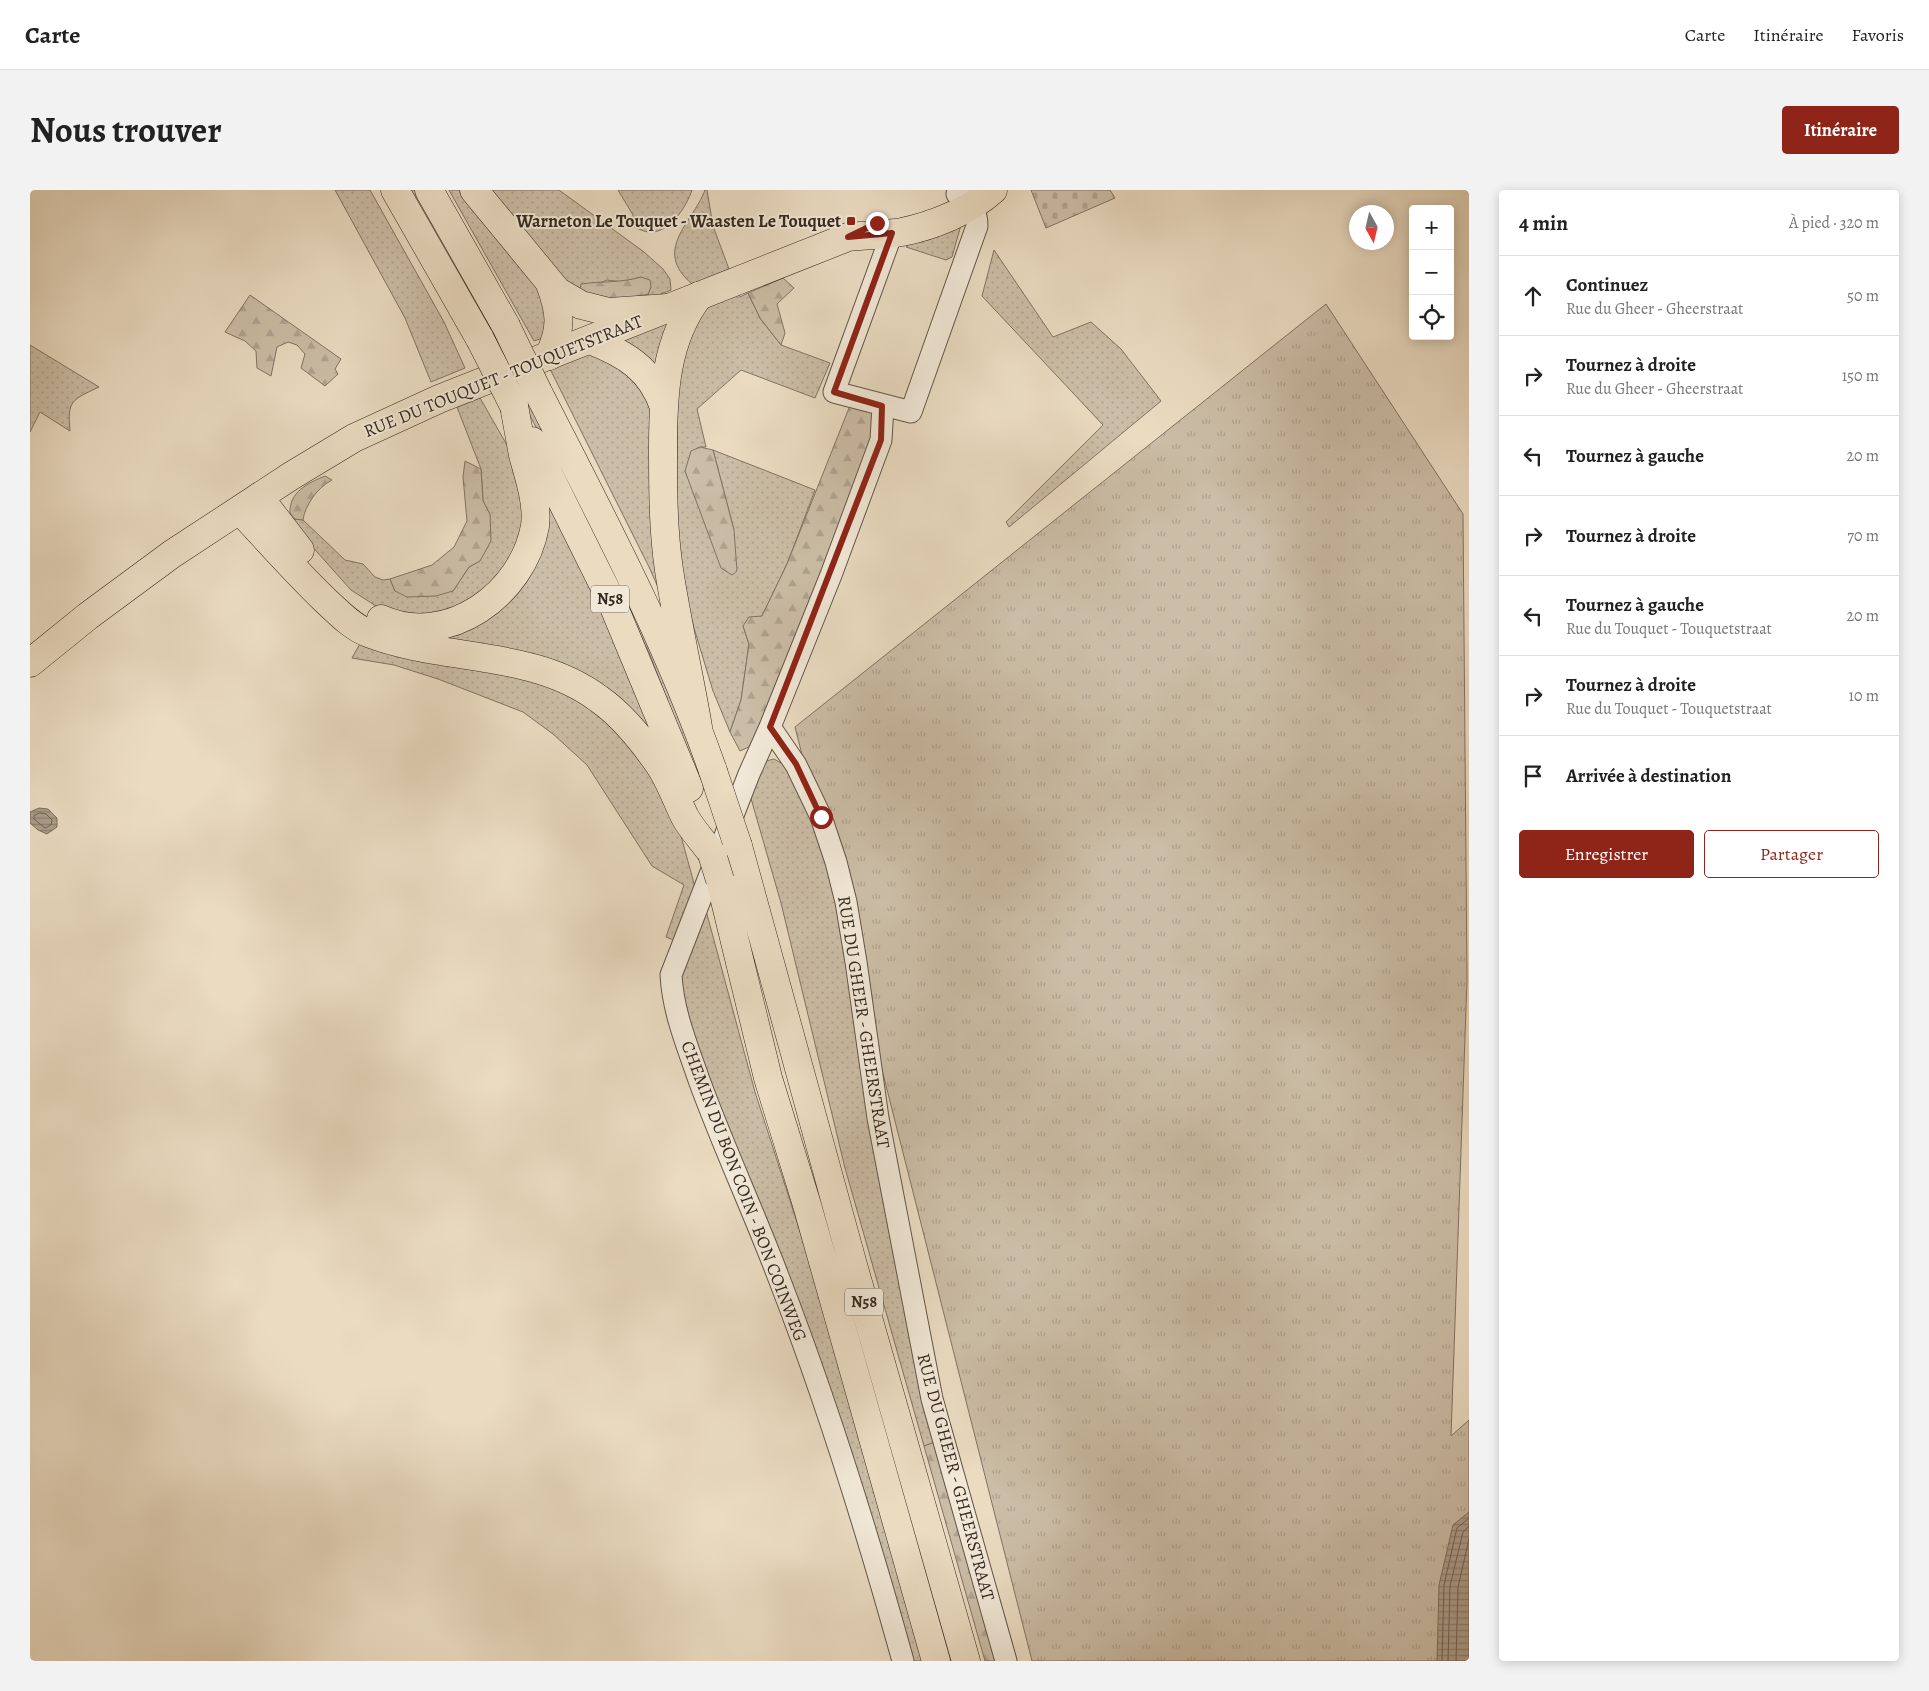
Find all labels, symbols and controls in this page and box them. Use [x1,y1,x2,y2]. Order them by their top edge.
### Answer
text: Carte [25,19,80,51]
text: Carte [1685,23,1725,47]
text: Itinéraire [1753,23,1824,47]
text: Favoris [1852,23,1904,47]
text: Nous trouver [30,106,222,154]
button: Itinéraire [1782,106,1899,154]
north arrow [1349,205,1394,250]
map controls [1409,205,1454,340]
button: + [1409,205,1454,250]
place label: Warneton Le Touquet - Waasten Le Touquet [515,209,841,233]
text: 4 min [1519,209,1568,237]
route end [866,212,889,235]
text: À pied · 320 m [1789,212,1879,234]
marker: Warneton Le Touquet - Waasten Le Touquet [845,215,857,227]
button: − [1409,250,1454,295]
text: Continuez [1566,272,1648,298]
icon: ahead [1519,282,1547,310]
text: 50 m [1847,285,1879,307]
button: locate [1409,295,1454,340]
text: Rue du Gheer - Gheerstraat [1566,298,1743,320]
street label: RUE DU TOUQUET - TOUQUETSTRAAT [360,309,646,443]
text: Tournez à droite [1566,352,1696,378]
icon: right [1519,362,1547,390]
text: 150 m [1842,365,1879,387]
text: Rue du Gheer - Gheerstraat [1566,378,1743,400]
icon: left [1519,442,1547,470]
text: Tournez à gauche [1566,443,1704,469]
text: 20 m [1846,445,1879,467]
icon: right [1519,522,1547,550]
text: Tournez à droite [1566,523,1696,549]
text: 70 m [1847,525,1879,547]
road number: N58 [591,586,629,612]
text: Tournez à gauche [1566,592,1704,618]
icon: left [1519,602,1547,630]
text: 20 m [1846,605,1879,627]
text: Rue du Touquet - Touquetstraat [1566,618,1772,640]
text: Tournez à droite [1566,672,1696,698]
icon: right [1519,682,1547,710]
text: 10 m [1849,685,1879,707]
text: Rue du Touquet - Touquetstraat [1566,698,1772,720]
icon: arrive [1519,762,1547,790]
text: Arrivée à destination [1566,763,1731,789]
route start [810,806,833,829]
button: Enregistrer [1519,830,1694,878]
button: Partager [1704,830,1879,878]
street label: RUE DU GHEER - GHEERSTRAAT [832,894,896,1150]
street label: CHEMIN DU BON COIN - BON COINWEG [675,1037,813,1345]
road number: N58 [845,1288,883,1316]
street label: RUE DU GHEER - GHEERSTRAAT [911,1351,1001,1604]

